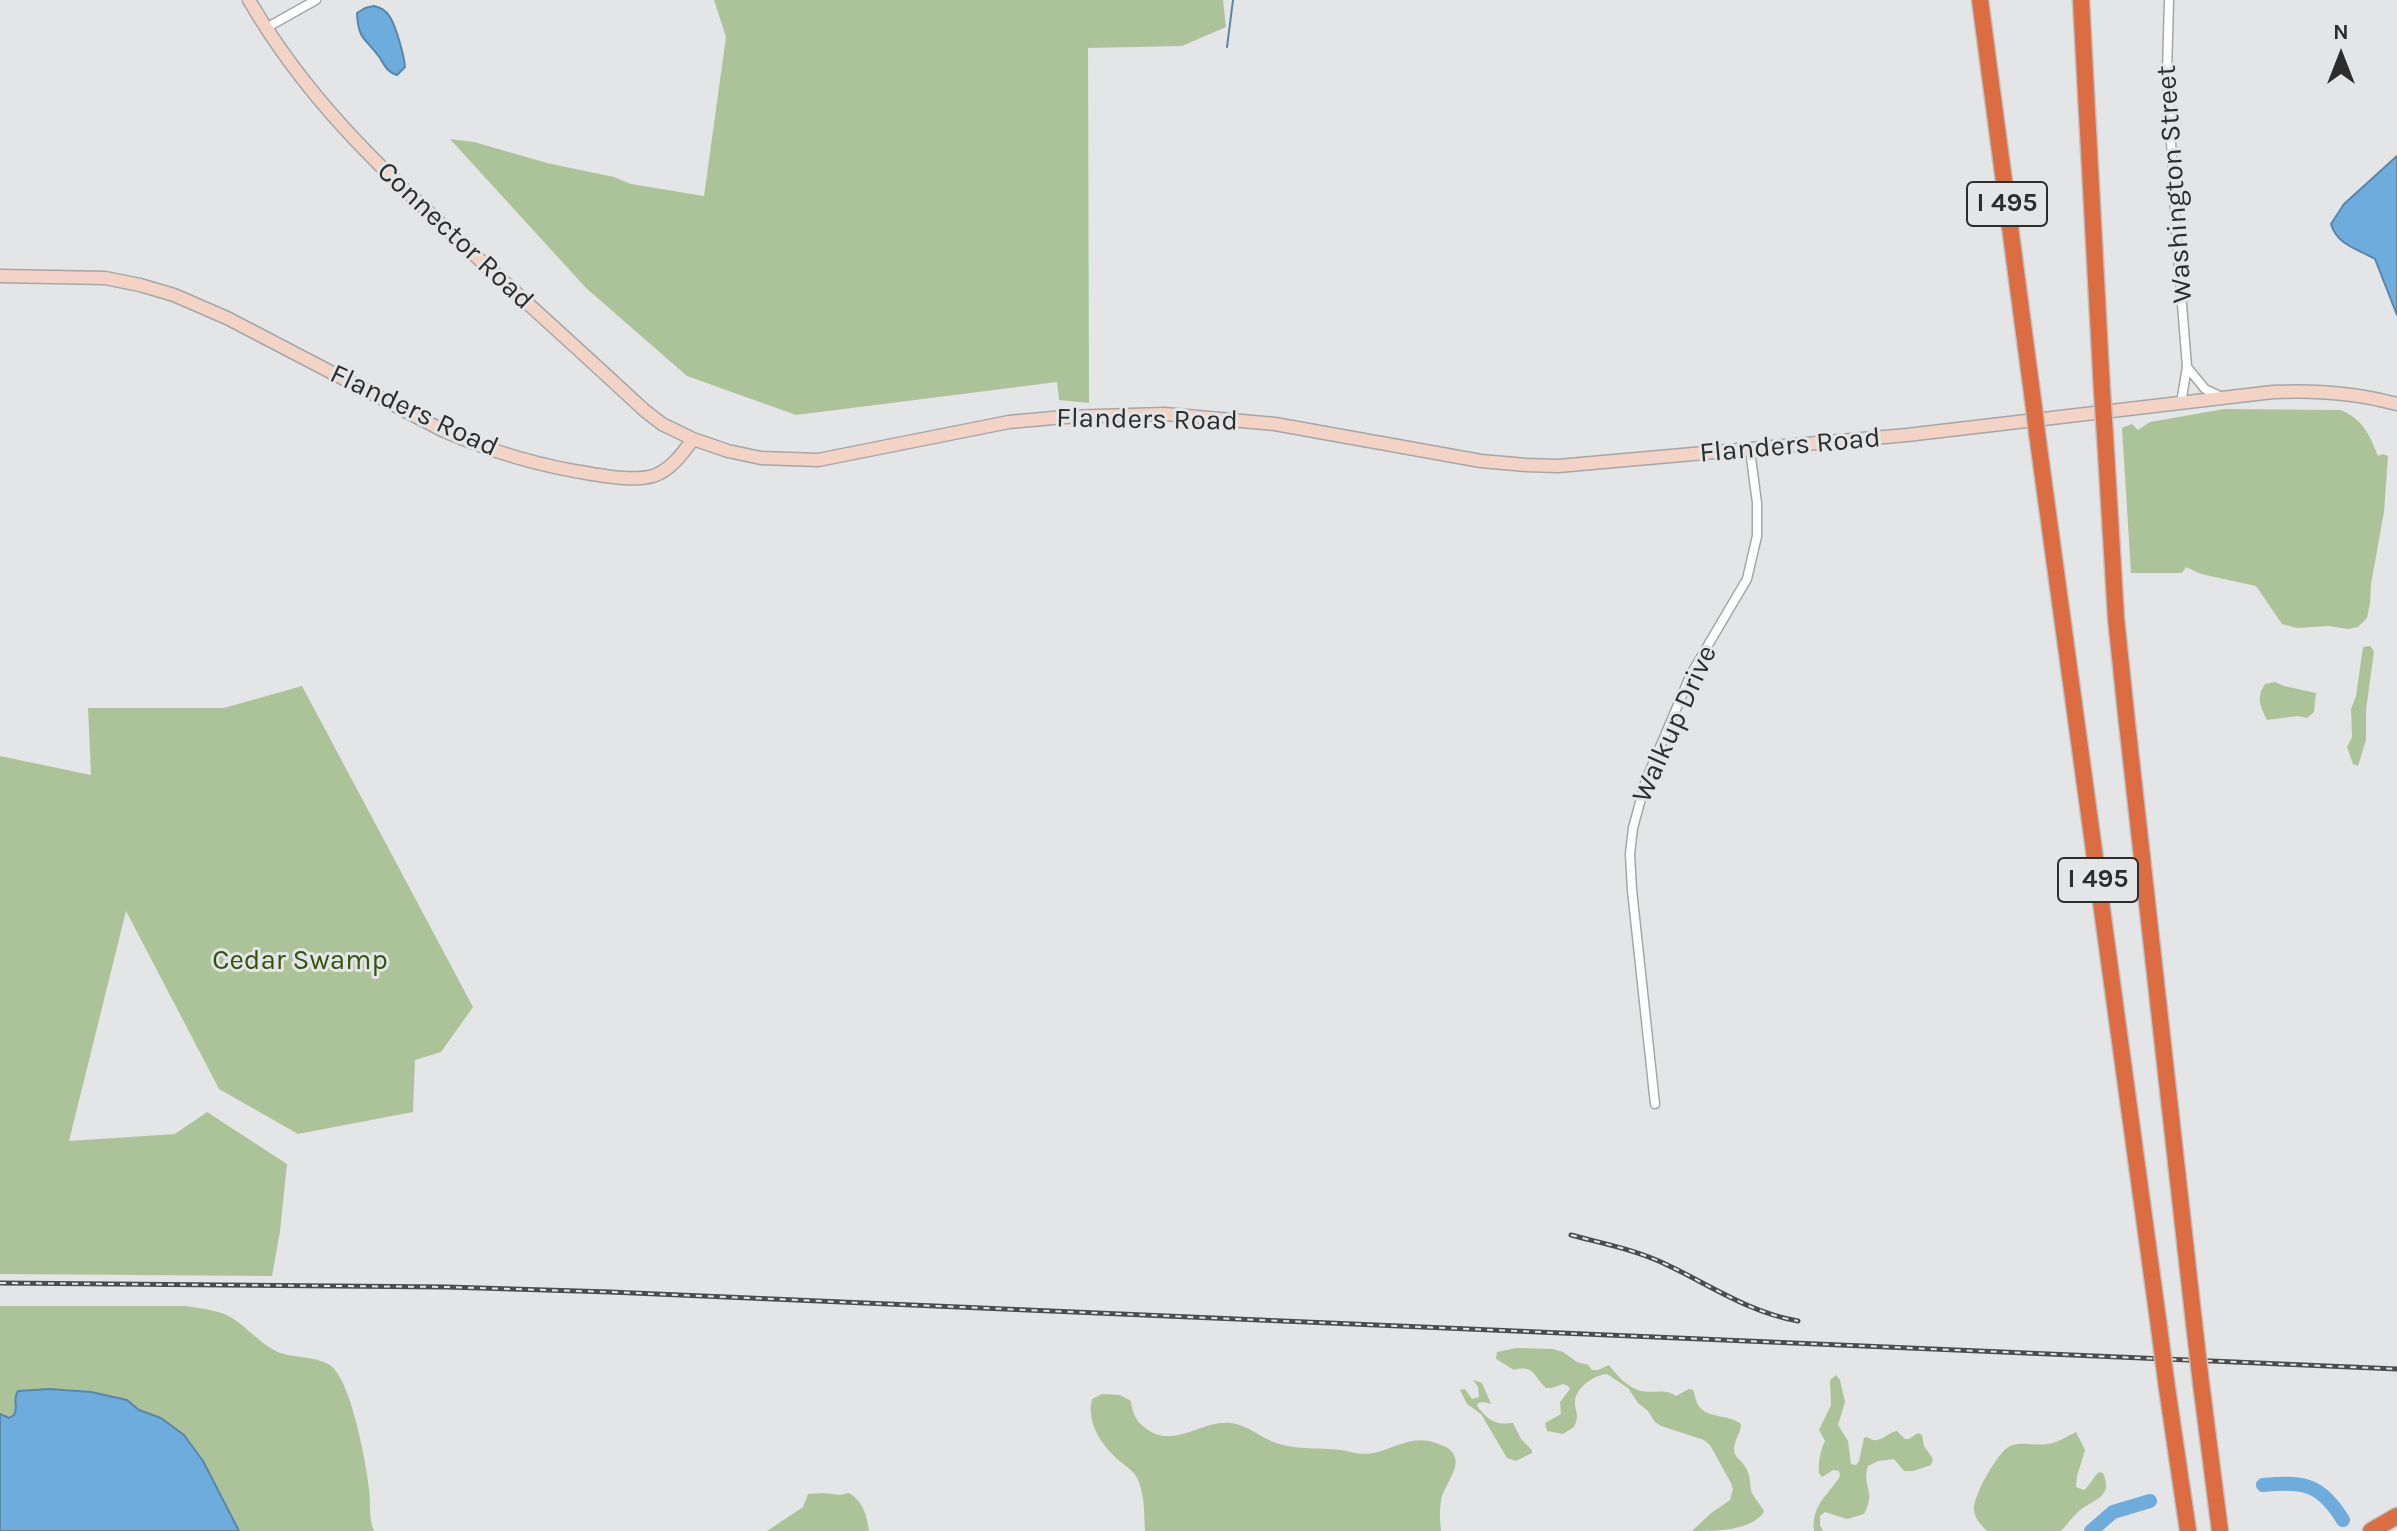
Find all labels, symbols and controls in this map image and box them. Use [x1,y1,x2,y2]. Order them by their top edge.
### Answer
north arrow [2301,16,2381,96]
text: N [2333,19,2349,45]
street label: Washington Street [2150,64,2200,304]
street label: Connector Road [370,155,540,317]
road number: I 495 [1967,182,2047,226]
street label: Flanders Road [325,357,503,465]
street label: Flanders Road [1056,402,1238,438]
street label: Flanders Road [1698,421,1882,471]
street label: Walkup Drive [1625,640,1725,808]
road number: I 495 [2058,858,2138,902]
park label: Cedar Swamp [212,944,388,978]

